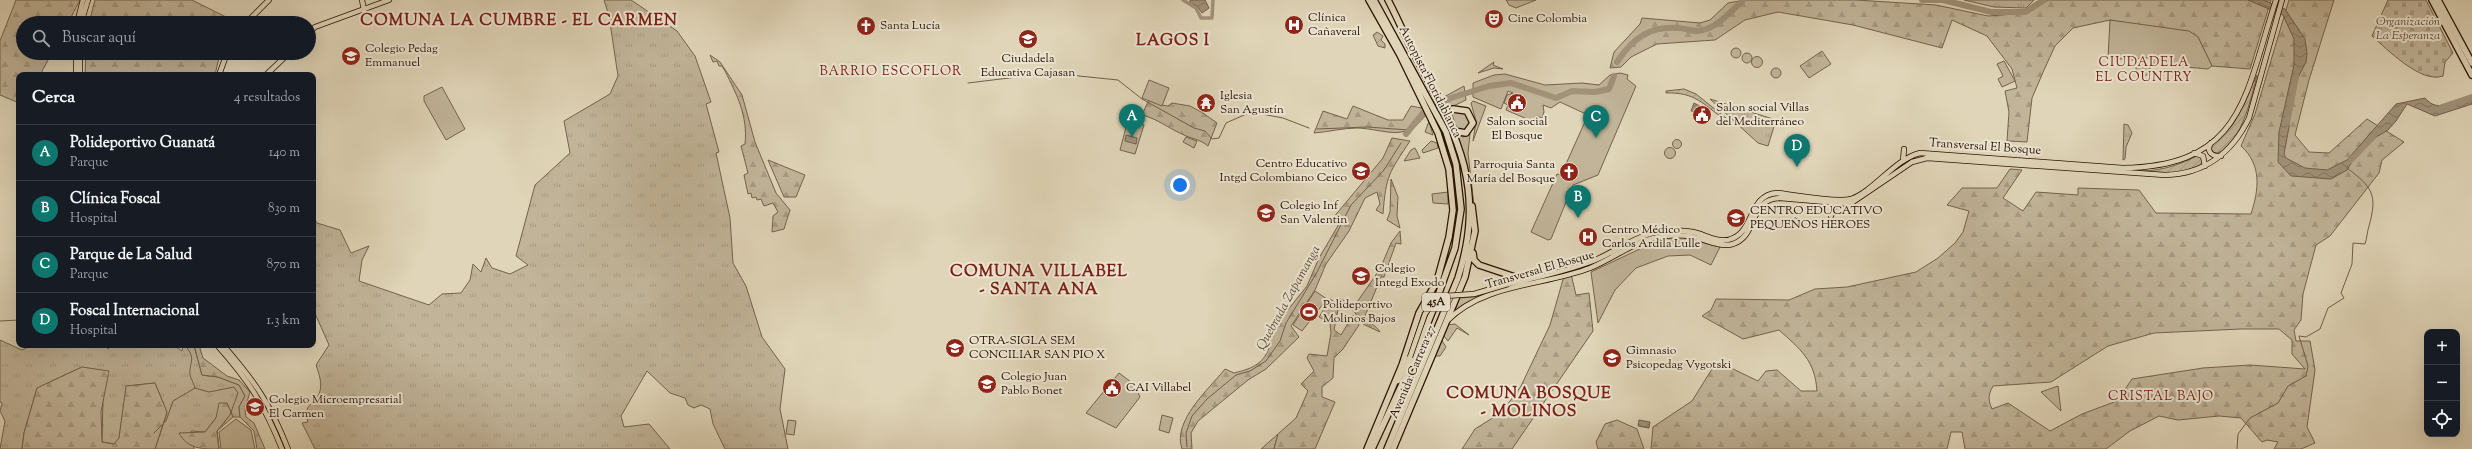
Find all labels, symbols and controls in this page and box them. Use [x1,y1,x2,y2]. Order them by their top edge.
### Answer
theatre icon: Cine Colombia [1483,8,1505,30]
place label: Clínica Cañaveral [1308,9,1361,41]
district label: COMUNA LA CUMBRE - EL CARMEN [360,10,678,33]
place label: Cine Colombia [1508,10,1587,28]
park label: Organización La Esperanza [2376,13,2441,45]
hospital icon: Clínica Cañaveral [1283,14,1305,36]
church icon: Santa Lucía [855,15,877,37]
search box [16,16,316,60]
place label: Santa Lucía [880,17,941,35]
street label: Autopista Floridablanca [1394,23,1466,142]
icon: search [30,27,52,49]
text: Buscar aquí [62,28,136,49]
school or university icon: Ciudadela Educativa Cajasan [1017,28,1039,50]
district label: LAGOS I [1136,30,1210,53]
place label: Colegio Pedag Emmanuel [365,40,438,72]
school or university icon: Colegio Pedag Emmanuel [340,45,362,67]
place label: Ciudadela Educativa Cajasan [981,50,1075,82]
district label: CIUDADELA EL COUNTRY [2095,54,2193,87]
district label: BARRIO ESCOFLOR [820,63,962,81]
text: Cerca [32,86,75,110]
place label: Iglesia San Agustín [1220,87,1284,119]
text: 4 resultados [234,89,300,107]
temple icon: Iglesia San Agustín [1195,92,1217,114]
public building icon: Salon social El Bosque [1506,92,1528,114]
place label: Salon social Villas del Mediterráneo [1716,99,1809,131]
pin: A [1119,104,1145,137]
public building icon: Salon social Villas del Mediterráneo [1691,104,1713,126]
pin: C [1583,105,1609,138]
place label: Salon social El Bosque [1486,113,1548,145]
text: Polideportivo Guanatá [70,133,215,154]
pin: D [1784,134,1810,167]
street label: Transversal El Bosque [1928,134,2042,160]
text: A [40,144,50,162]
text: 140 m [269,144,300,162]
text: Parque [70,154,109,172]
place label: Centro Educativo Intgd Colombiano Ceico [1220,155,1347,187]
place label: Parroquia Santa María del Bosque [1467,156,1555,188]
school or university icon: Centro Educativo Intgd Colombiano Ceico [1350,160,1372,182]
church icon: Parroquia Santa María del Bosque [1558,161,1580,183]
your location [1170,175,1190,195]
pin: B [1565,185,1591,218]
text: Clínica Foscal [70,189,161,210]
place label: Colegio Inf San Valentin [1280,197,1347,229]
text: B [41,200,49,218]
text: 830 m [268,200,300,218]
school or university icon: Colegio Inf San Valentin [1255,202,1277,224]
place label: CENTRO EDUCATIVO PEQUEÑOS HEROES [1750,202,1882,234]
school or university icon: CENTRO EDUCATIVO PEQUEÑOS HEROES [1725,207,1747,229]
text: Hospital [70,210,117,228]
place label: Centro Médico Carlos Ardila Lulle [1602,221,1701,253]
hospital icon: Centro Médico Carlos Ardila Lulle [1577,226,1599,248]
water label: Quebrada Zapamanga [1253,242,1325,354]
text: Parque de La Salud [70,245,192,266]
street label: Transversal El Bosque [1483,246,1597,294]
text: C [40,256,50,274]
text: 870 m [267,256,300,274]
place label: Colegio Integd Exodo [1375,260,1445,292]
district label: COMUNA VILLABEL - SANTA ANA [950,261,1128,302]
school or university icon: Colegio Integd Exodo [1350,265,1372,287]
text: Parque [70,266,109,284]
road number: 45A [1422,293,1450,311]
place label: Polideportivo Molinos Bajos [1323,296,1396,328]
text: Foscal Internacional [70,301,199,322]
sports icon: Polideportivo Molinos Bajos [1298,301,1320,323]
text: D [40,312,50,330]
text: 1.3 km [266,312,300,330]
text: Hospital [70,322,117,340]
street label: Avenida Carrera 27 [1385,323,1441,421]
map controls [2424,329,2460,437]
button: + [2424,329,2460,365]
place label: OTRA-SIGLA SEM CONCILIAR SAN PIO X [969,332,1105,364]
school or university icon: OTRA-SIGLA SEM CONCILIAR SAN PIO X [944,337,966,359]
place label: Gimnasio Psicopedag Vygotski [1626,342,1732,374]
school or university icon: Gimnasio Psicopedag Vygotski [1601,347,1623,369]
button: − [2424,365,2460,401]
place label: Colegio Juan Pablo Bonet [1001,368,1067,400]
school or university icon: Colegio Juan Pablo Bonet [976,373,998,395]
public building icon: CAI Villabel [1101,377,1123,399]
place label: CAI Villabel [1126,379,1192,397]
district label: COMUNA BOSQUE - MOLINOS [1446,383,1612,424]
district label: CRISTAL BAJO [2108,388,2214,406]
place label: Colegio Microempresarial El Carmen [269,391,403,423]
school or university icon: Colegio Microempresarial El Carmen [244,396,266,418]
button: locate [2424,401,2460,437]

